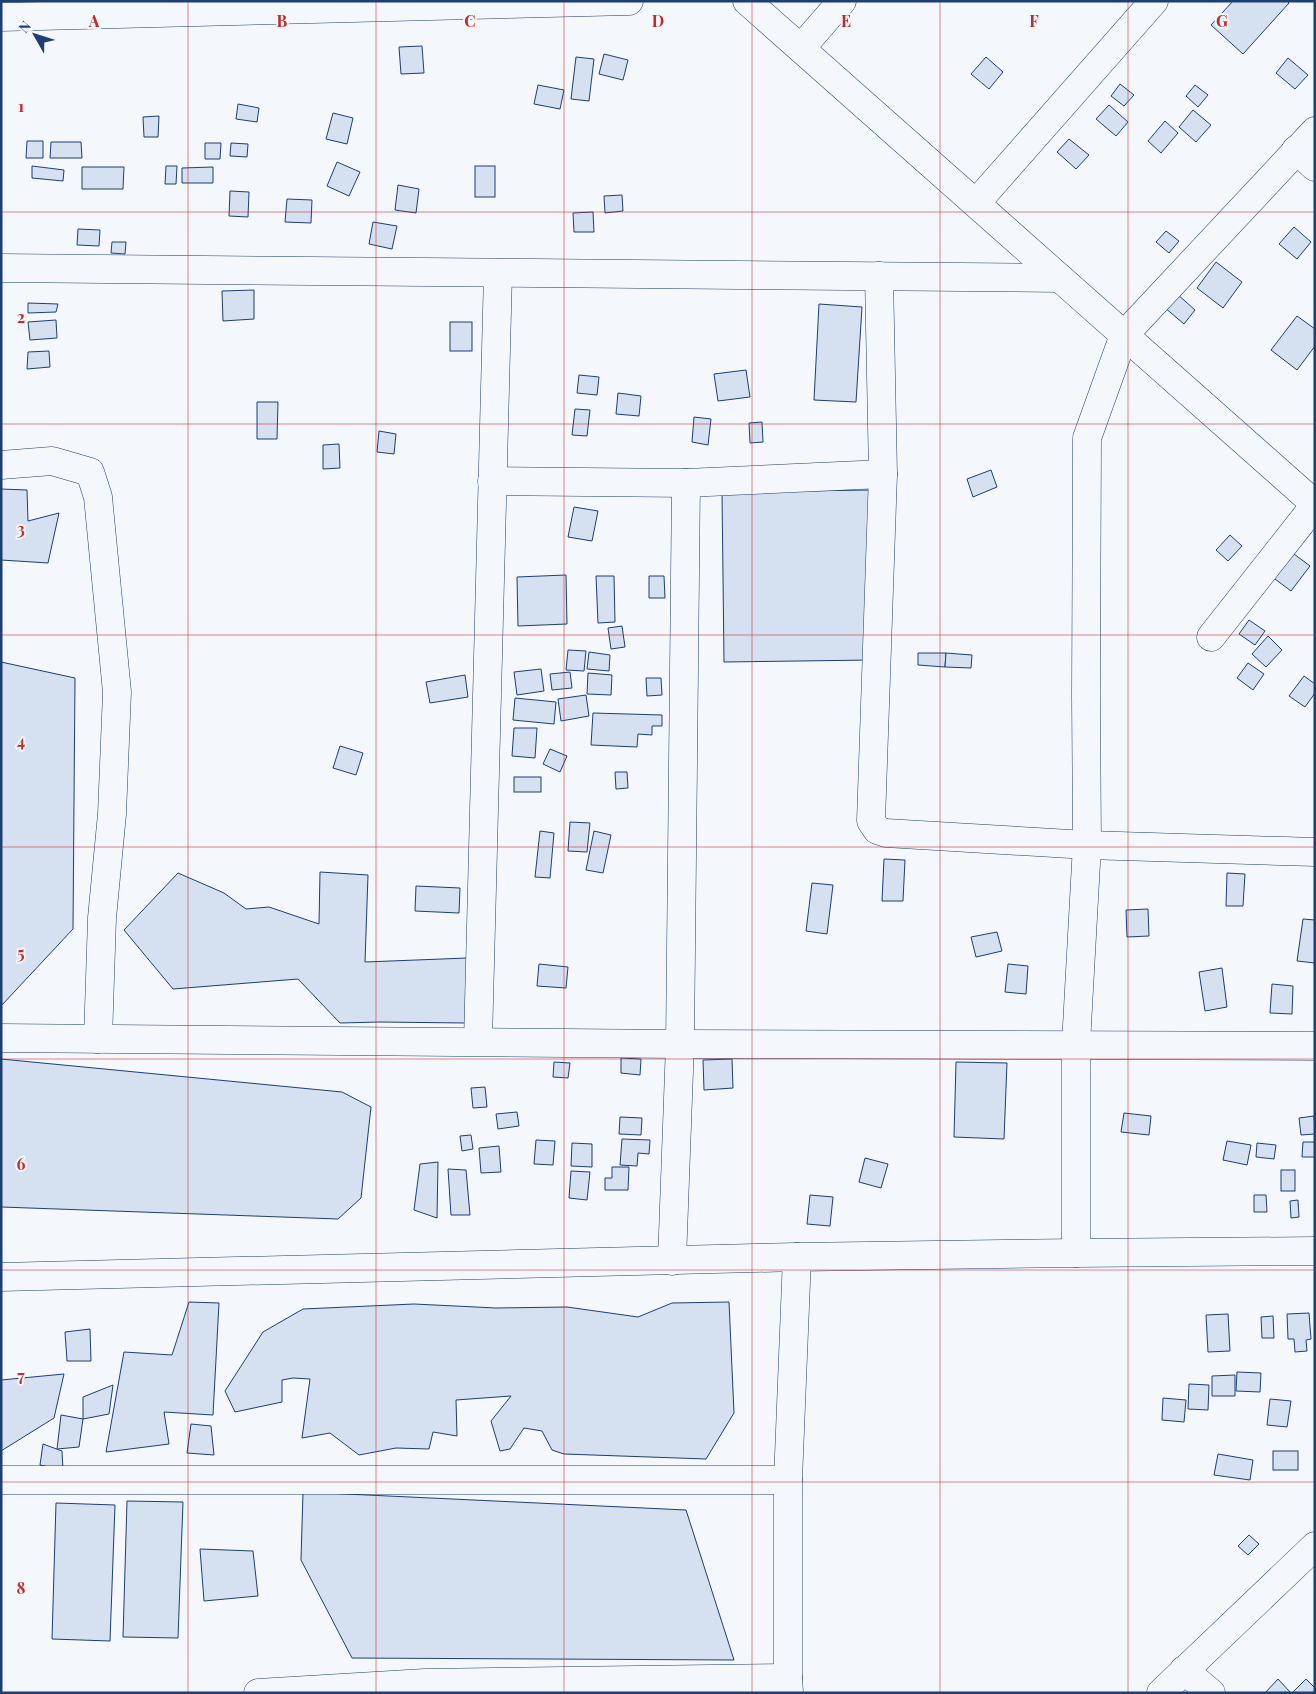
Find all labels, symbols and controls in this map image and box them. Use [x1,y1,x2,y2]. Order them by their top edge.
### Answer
north arrow [10,10,60,60]
text: A [88,10,100,31]
text: B [277,10,288,31]
text: C [464,10,476,31]
text: D [652,10,664,31]
text: E [841,10,851,31]
text: F [1029,10,1039,31]
text: G [1216,10,1228,31]
text: N [14,17,35,36]
text: 1 [18,95,24,116]
text: 2 [17,306,25,327]
text: 3 [17,518,25,539]
text: 4 [17,730,25,751]
text: 5 [17,942,25,963]
text: 6 [17,1153,26,1174]
text: 7 [17,1365,25,1386]
text: 8 [17,1577,26,1598]

